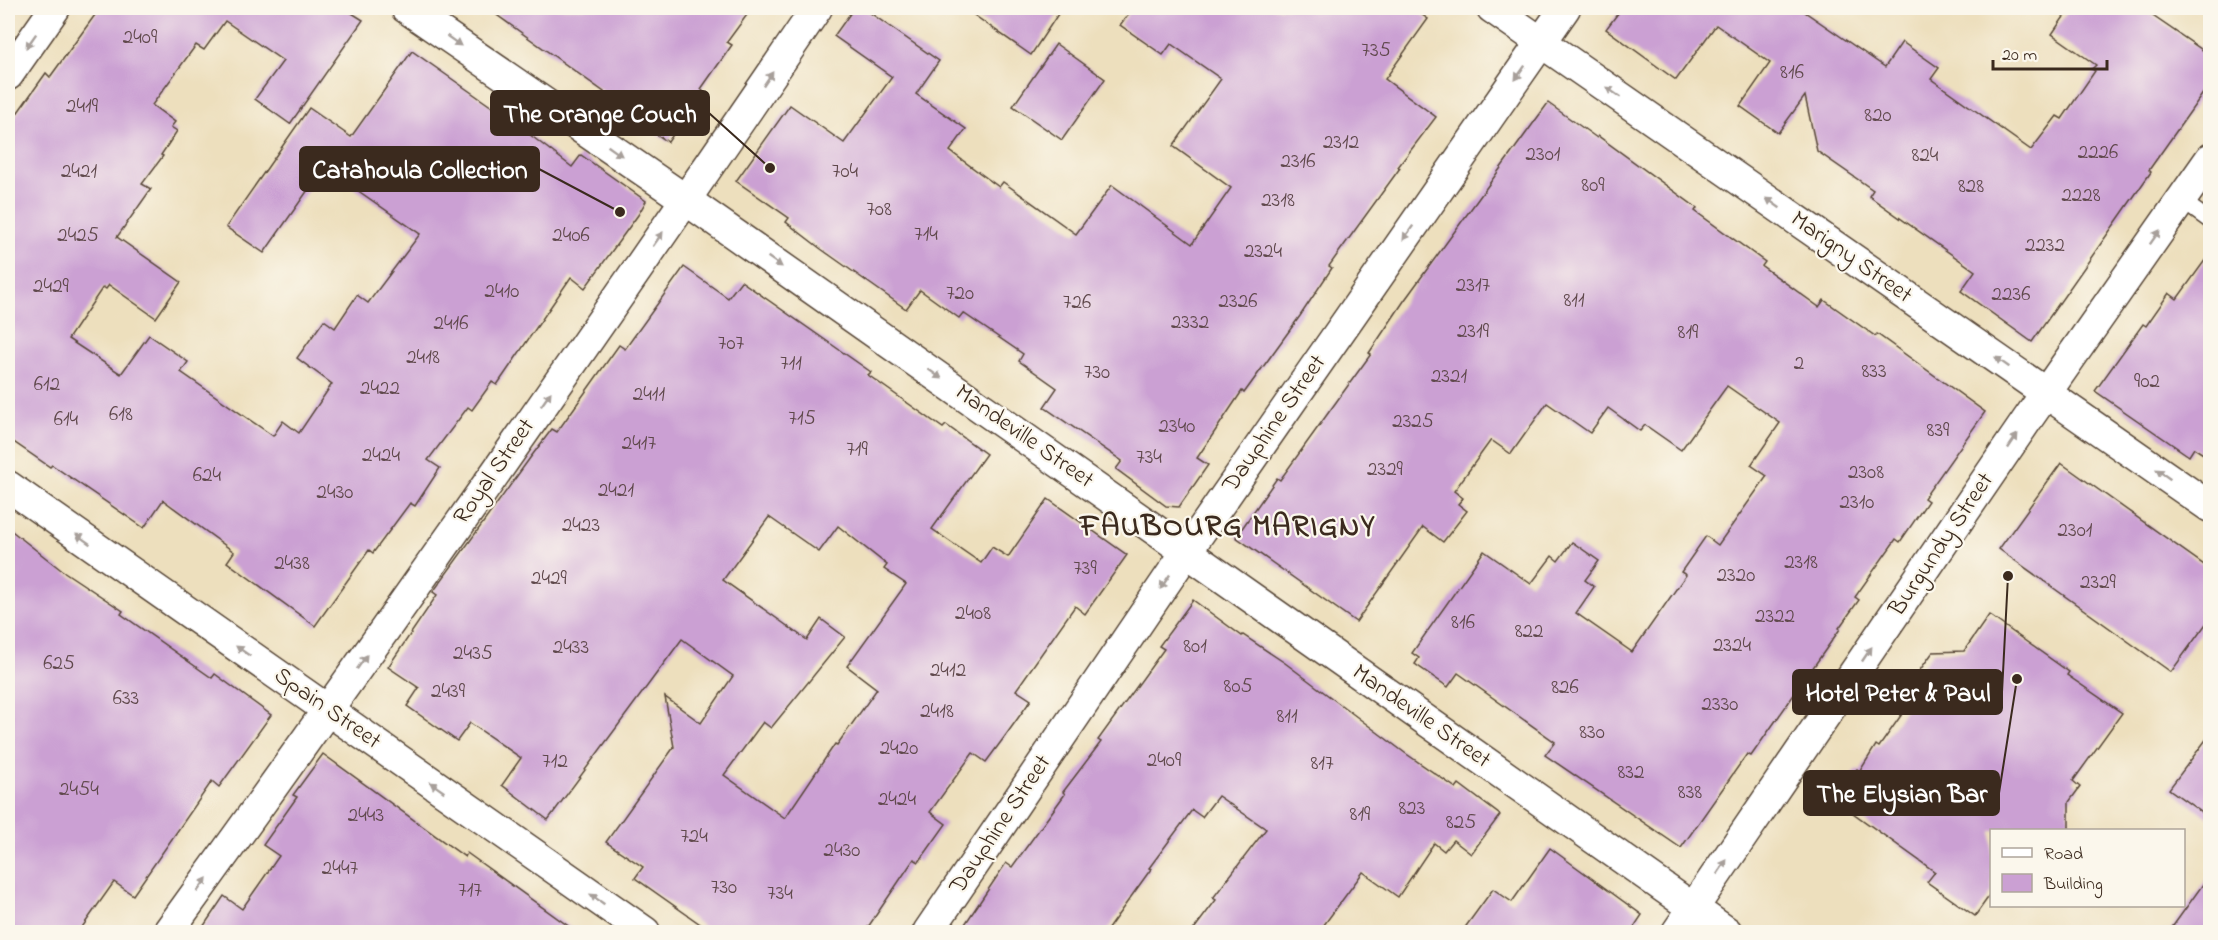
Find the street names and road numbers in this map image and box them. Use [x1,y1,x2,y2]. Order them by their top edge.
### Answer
street label: Marigny Street [1782,203,1919,314]
street label: Dauphine Street [1214,348,1336,501]
street label: Mandeville Street [947,376,1101,498]
street label: Royal Street [446,412,545,533]
street label: Burgundy Street [1880,466,2004,625]
street label: Mandeville Street [1344,656,1498,778]
street label: Spain Street [266,659,388,759]
street label: Dauphine Street [941,748,1061,903]

